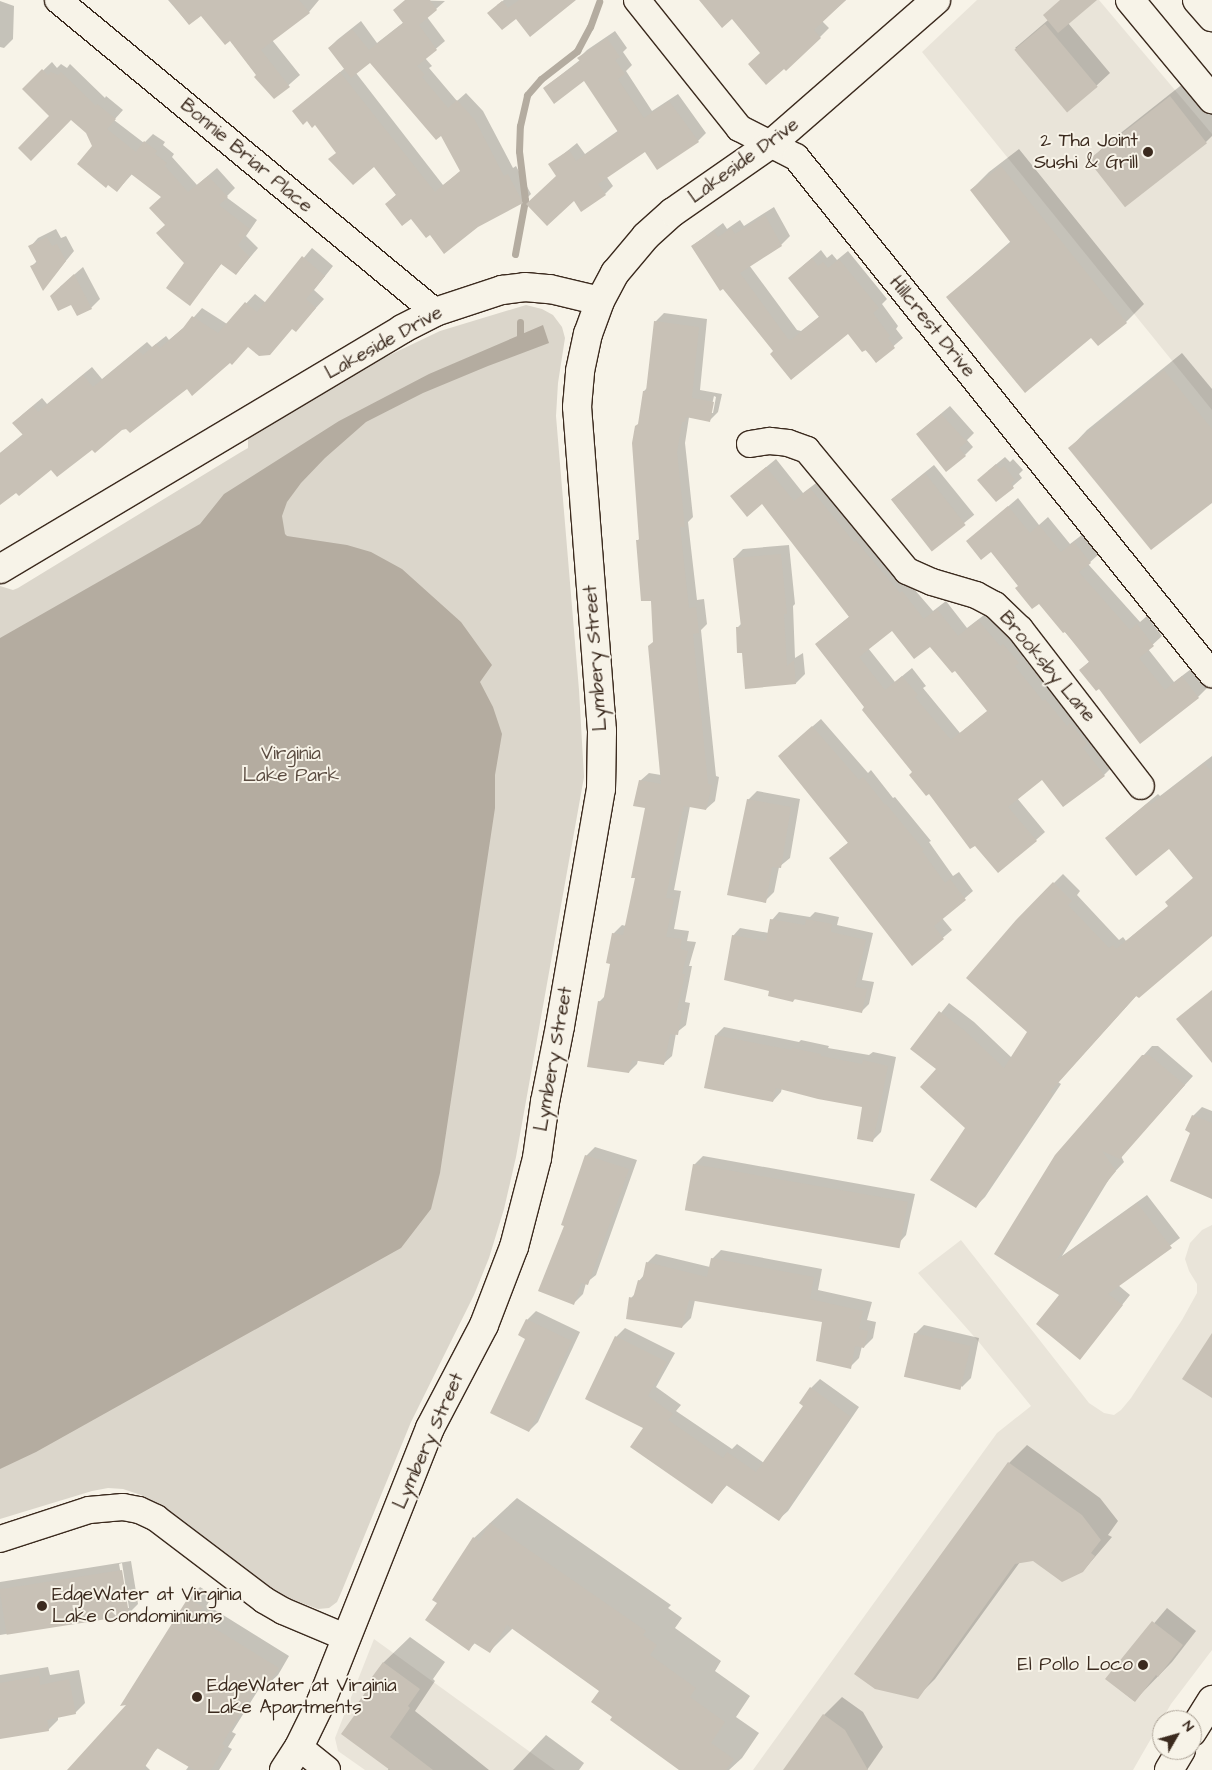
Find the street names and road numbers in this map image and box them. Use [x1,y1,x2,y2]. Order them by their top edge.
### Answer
street label: Bonnie Briar Place [175,94,317,218]
street label: Lakeside Drive [684,113,804,209]
street label: Hillcrest Drive [884,272,980,382]
street label: Lakeside Drive [321,301,447,385]
street label: Lymbery Street [580,584,612,732]
street label: Brooksby Lane [994,607,1100,727]
street label: Lymbery Street [530,985,578,1133]
street label: Lymbery Street [389,1369,469,1513]

